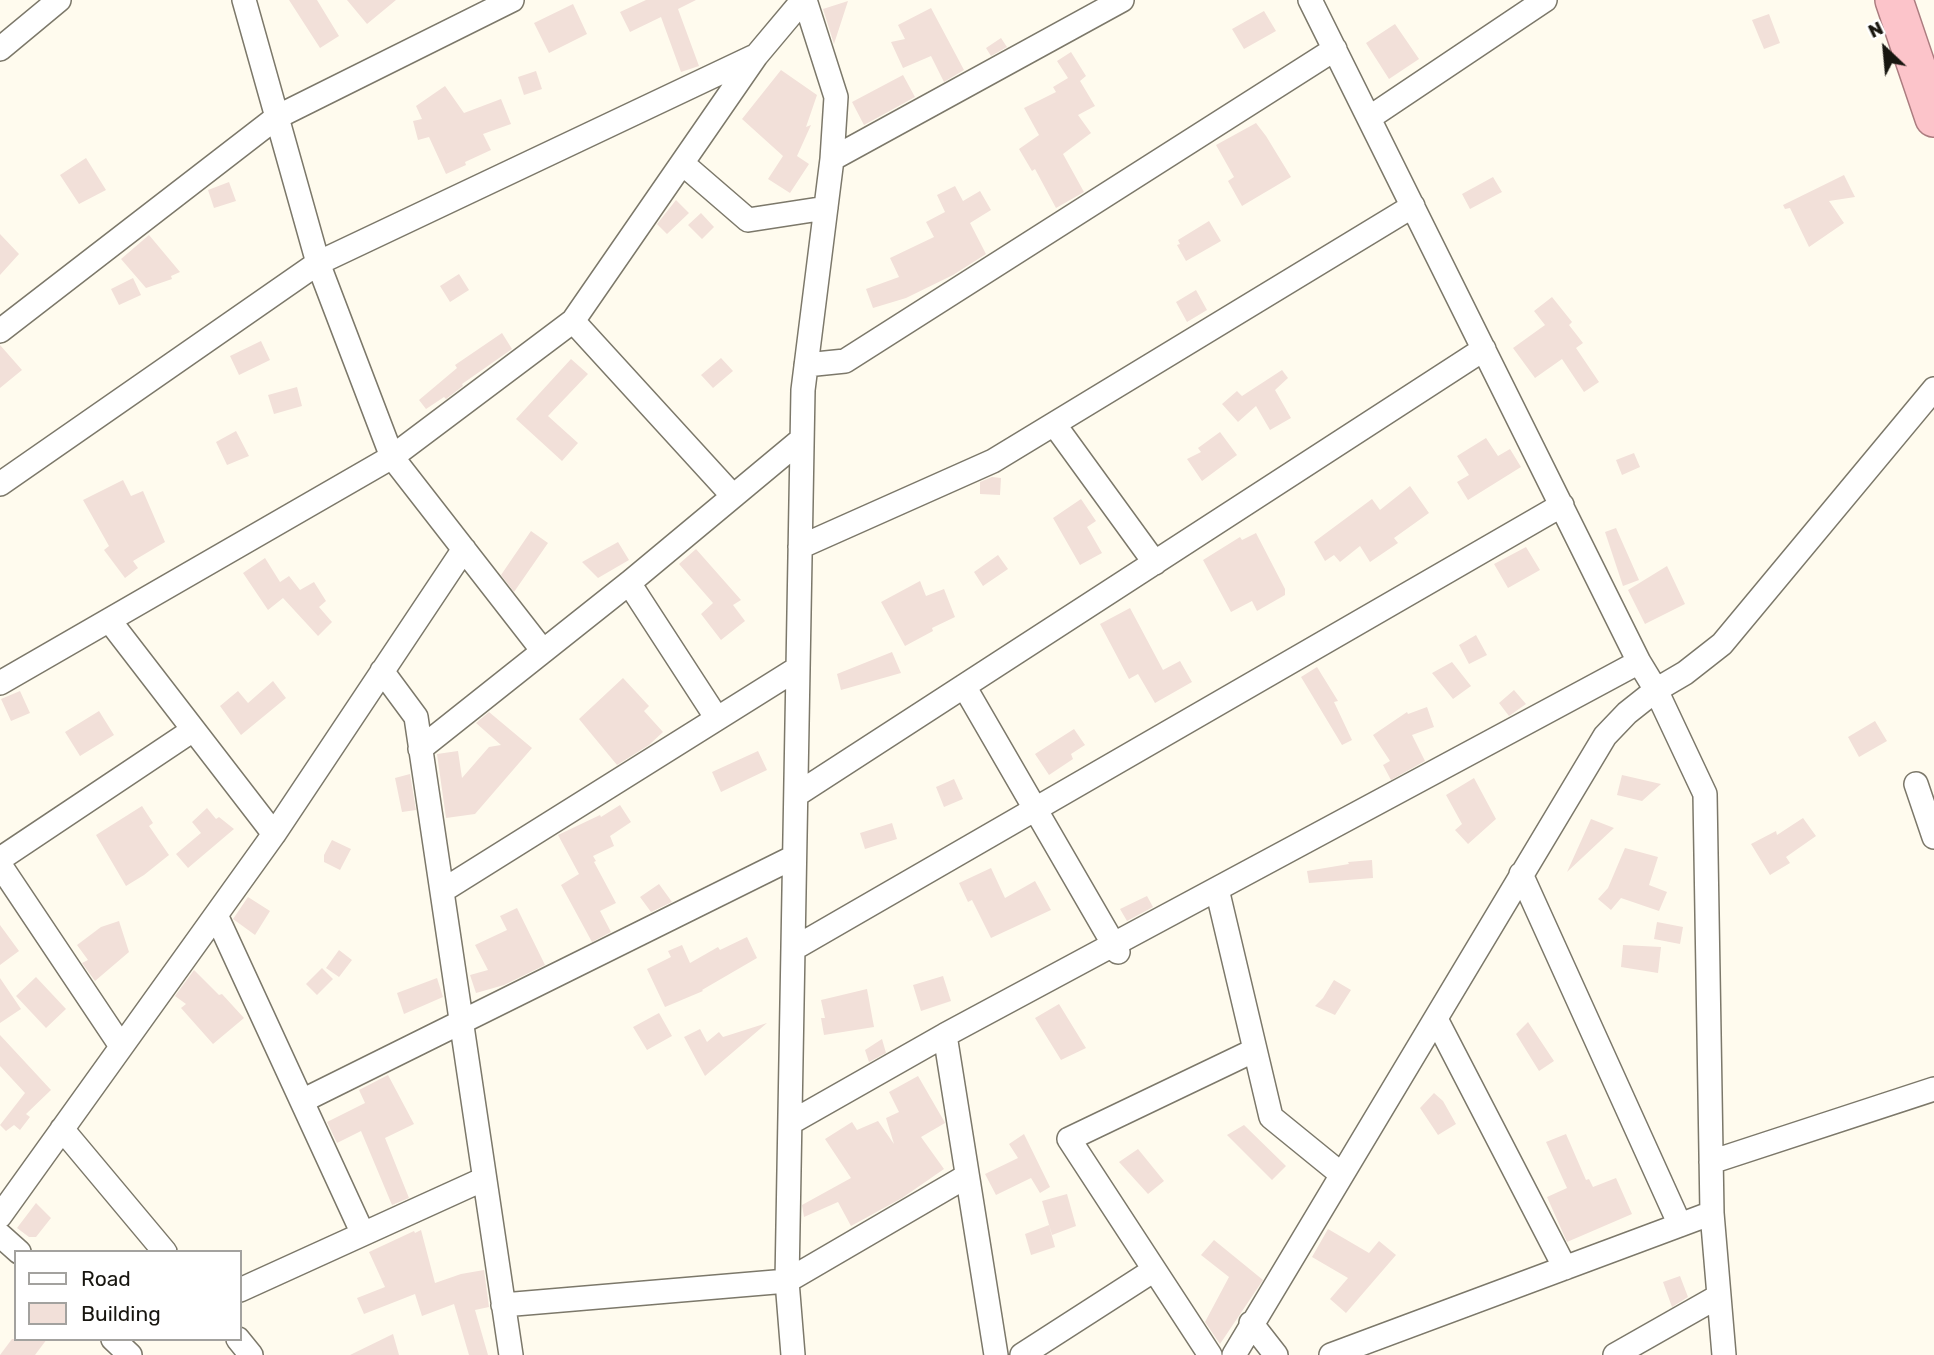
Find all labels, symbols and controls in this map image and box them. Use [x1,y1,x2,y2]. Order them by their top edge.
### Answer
north arrow [1850,14,1920,84]
text: N [1864,16,1887,43]
legend [14,1250,242,1341]
text: Road [81,1266,131,1291]
text: Building [81,1301,161,1326]

